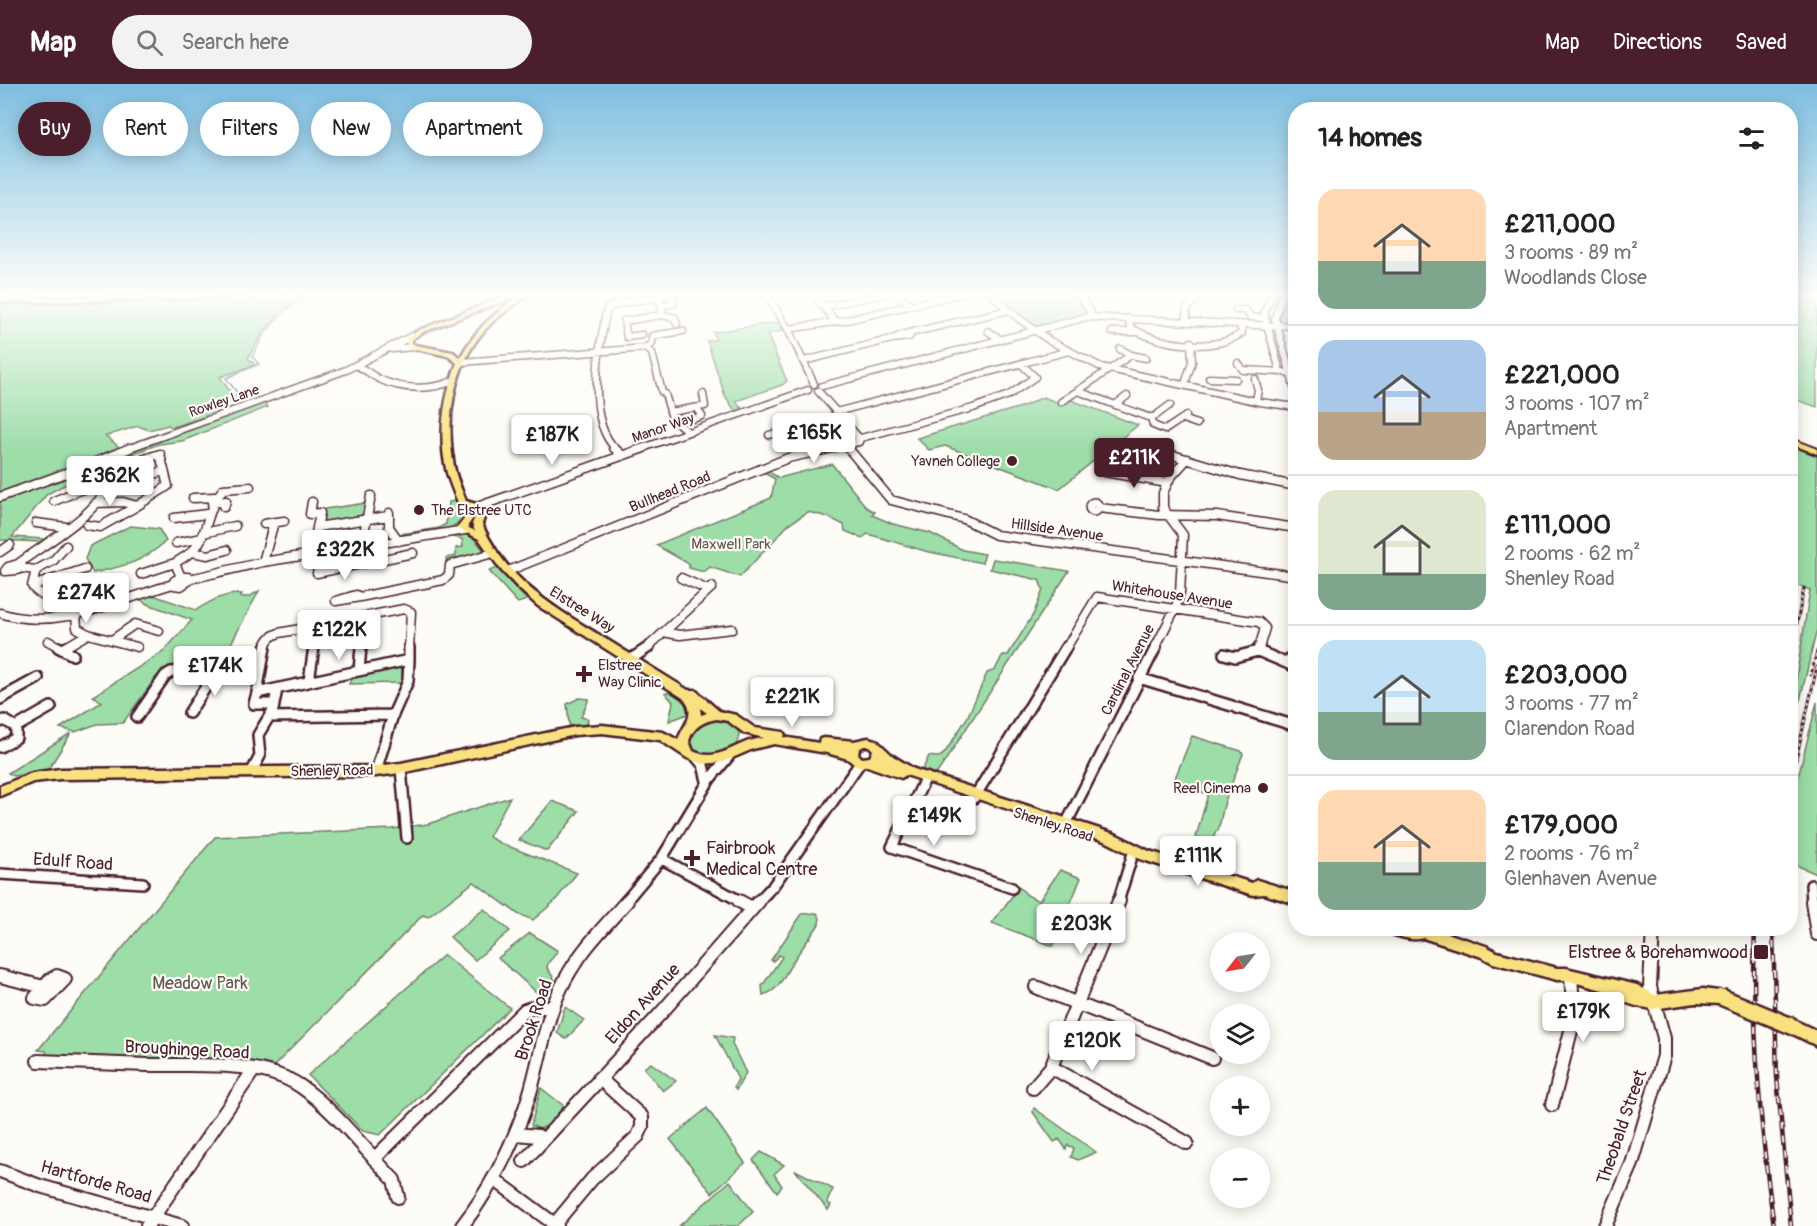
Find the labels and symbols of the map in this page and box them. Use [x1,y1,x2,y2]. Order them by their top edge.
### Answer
street label: Rowley Lane [187,381,261,421]
street label: Manor Way [630,409,696,447]
pin: £165K [772,413,856,464]
pin: £187K [510,415,594,466]
pin: £211K [1092,438,1176,489]
place label: Yavneh College [911,453,1000,470]
marker: Yavneh College [1005,454,1019,468]
pin: £362K [68,456,152,507]
street label: Bullhead Road [626,467,714,517]
place label: The Elstree UTC [431,501,532,520]
marker: The Elstree UTC [412,503,426,517]
street label: Hillside Avenue [1010,514,1105,546]
pin: £322K [303,530,387,581]
park label: Maxwell Park [691,535,771,554]
pin: £274K [44,573,128,624]
street label: Whitehouse Avenue [1110,576,1234,614]
street label: Elstree Way [546,582,619,638]
pin: £122K [297,610,381,661]
street label: Cardinal Avenue [1097,621,1159,719]
pin: £174K [173,646,257,697]
place label: Elstree Way Clinic [598,656,662,692]
marker: Elstree Way Clinic [575,665,593,683]
pin: £221K [750,677,834,728]
street label: Shenley Road [290,761,374,781]
place label: Reel Cinema [1173,779,1251,798]
marker: Reel Cinema [1256,781,1270,795]
pin: £149K [892,796,976,847]
street label: Shenley Road [1011,803,1095,847]
pin: £111K [1156,836,1240,887]
place label: Fairbrook Medical Centre [706,837,818,881]
street label: Edulf Road [32,848,114,876]
marker: Fairbrook Medical Centre [683,849,701,867]
pin: £203K [1039,904,1123,955]
north arrow [1210,932,1270,992]
place label: Elstree & Borehamwood [1568,941,1748,964]
marker: Elstree & Borehamwood [1752,943,1770,961]
street label: Eldon Avenue [601,959,685,1049]
park label: Meadow Park [152,972,248,995]
street label: Brook Road [510,976,558,1064]
pin: £179K [1541,992,1625,1043]
pin: £120K [1050,1021,1134,1072]
street label: Broughinge Road [124,1035,250,1065]
street label: Theobald Street [1592,1066,1653,1187]
street label: Hartforde Road [38,1155,154,1209]

